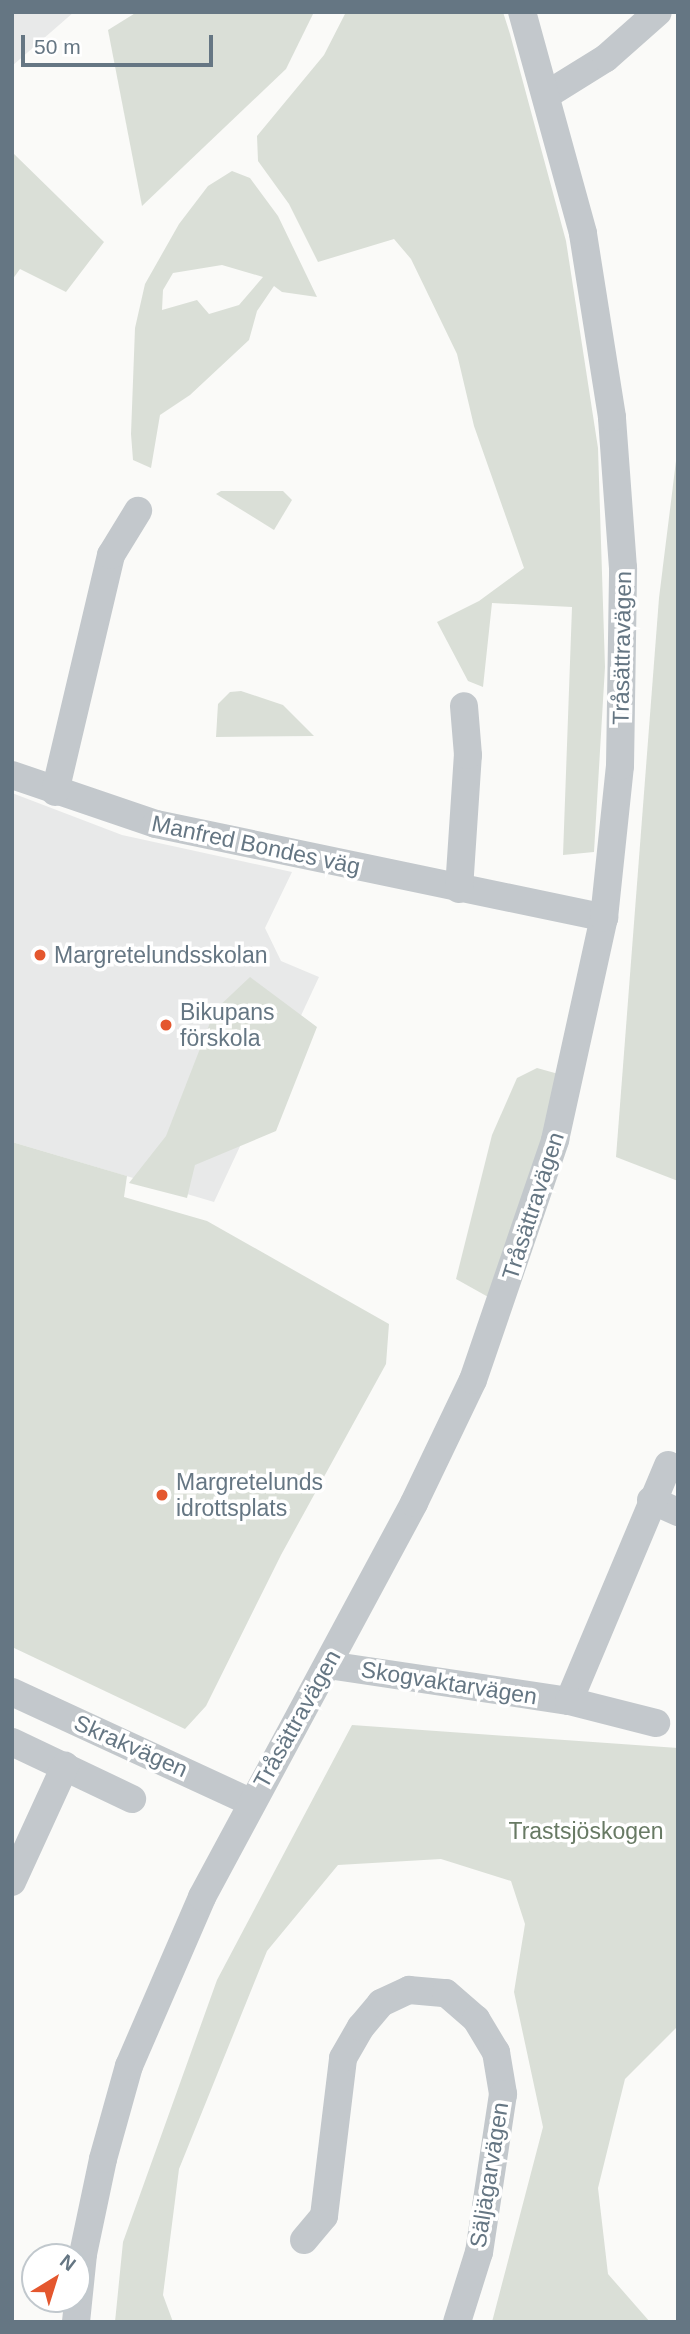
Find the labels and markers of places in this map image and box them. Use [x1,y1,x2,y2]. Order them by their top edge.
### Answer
place label: Margretelundsskolan [54,941,268,969]
marker: Margretelundsskolan [32,947,48,963]
place label: Bikupans förskola [180,998,275,1052]
marker: Bikupans förskola [158,1017,174,1033]
place label: Margretelunds idrottsplats [176,1468,323,1522]
marker: Margretelunds idrottsplats [154,1487,170,1503]

